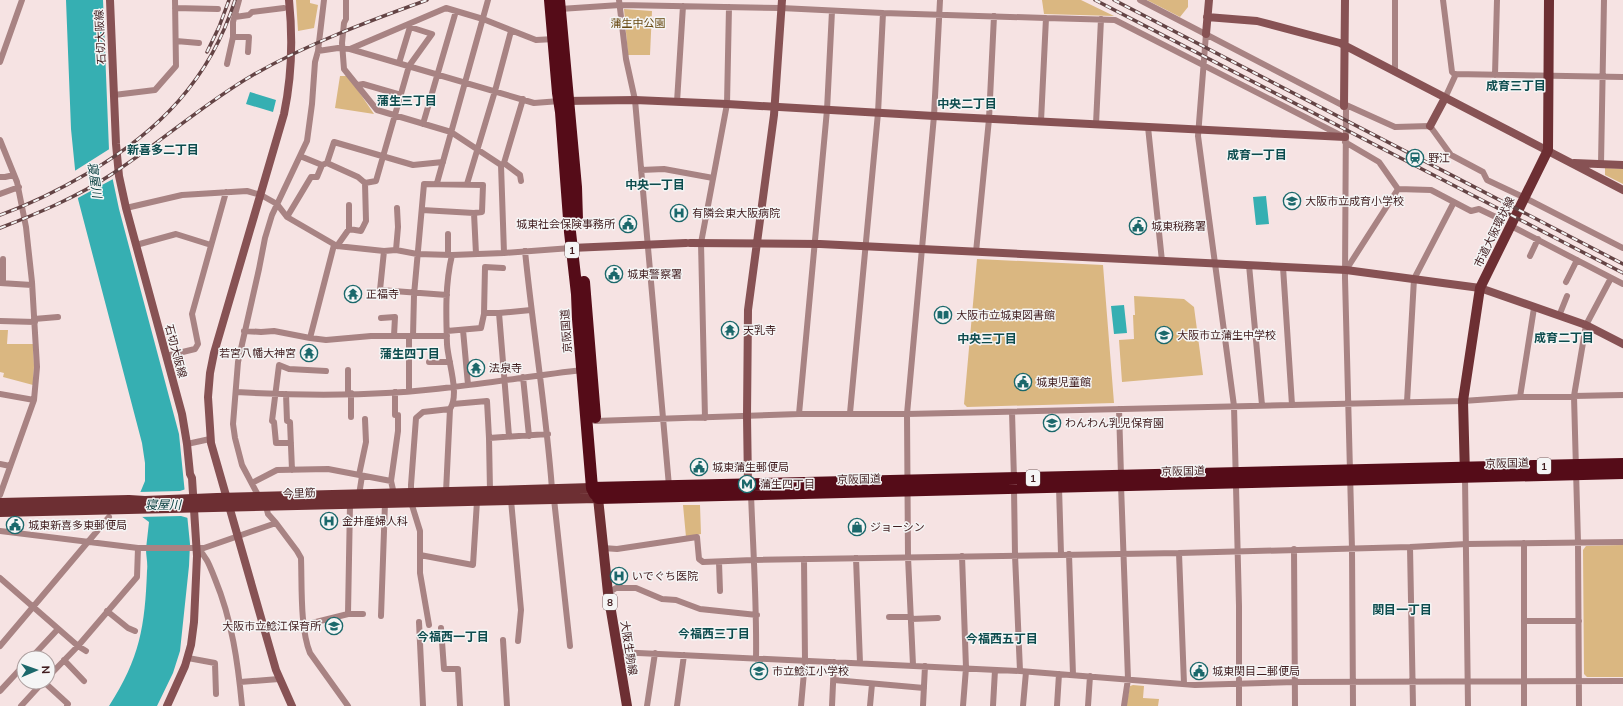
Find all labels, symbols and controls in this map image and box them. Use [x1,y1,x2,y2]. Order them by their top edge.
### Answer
street label: 石切大阪線 [92,9,108,65]
park label: 蒲生中公園 [611,16,666,30]
district label: 成育三丁目 [1486,78,1546,93]
district label: 蒲生三丁目 [377,93,437,108]
district label: 中央二丁目 [937,96,997,111]
district label: 新喜多二丁目 [127,142,199,157]
district label: 成育一丁目 [1227,147,1287,162]
station icon: 野江 [1405,148,1425,168]
place label: 野江 [1428,151,1450,165]
water label: 寝屋川 [85,161,105,201]
district label: 中央一丁目 [625,177,685,192]
school or university icon: 大阪市立成育小学校 [1282,191,1302,211]
place label: 大阪市立成育小学校 [1305,194,1404,208]
street label: 市道大阪環状線 [1471,194,1517,270]
hospital icon: 有隣会東大阪病院 [669,203,689,223]
place label: 有隣会東大阪病院 [692,206,780,220]
public building icon: 城東社会保険事務所 [618,214,638,234]
public building icon: 城東税務署 [1128,216,1148,236]
place label: 城東社会保険事務所 [516,217,616,231]
place label: 城東税務署 [1151,219,1206,233]
road number: 1 [565,242,579,258]
public building icon: 城東警察署 [604,264,624,284]
place label: 城東警察署 [627,267,682,281]
temple icon: 正福寺 [343,284,363,304]
place label: 正福寺 [366,287,399,301]
library icon: 大阪市立城東図書館 [933,305,953,325]
place label: 大阪市立城東図書館 [956,308,1055,322]
street label: 京阪国道 [557,309,575,353]
temple icon: 天乳寺 [720,320,740,340]
street label: 石切大阪線 [162,323,190,379]
place label: 天乳寺 [743,323,776,337]
school or university icon: 大阪市立蒲生中学校 [1154,325,1174,345]
place label: 大阪市立蒲生中学校 [1177,328,1276,342]
district label: 成育二丁目 [1534,330,1594,345]
district label: 中央三丁目 [957,331,1017,346]
temple icon: 若宮八幡大神宮 [299,343,319,363]
place label: 若宮八幡大神宮 [219,346,296,360]
district label: 蒲生四丁目 [380,346,440,361]
temple icon: 法泉寺 [466,358,486,378]
place label: 法泉寺 [489,361,522,375]
public building icon: 城東児童館 [1013,372,1033,392]
place label: 城東児童館 [1036,375,1091,389]
school or university icon: わんわん乳児保育園 [1042,413,1062,433]
place label: わんわん乳児保育園 [1065,416,1164,430]
street label: 京阪国道 [1485,456,1529,470]
public building icon: 城東蒲生郵便局 [689,457,709,477]
road number: 1 [1537,458,1551,474]
place label: 城東蒲生郵便局 [712,460,789,474]
street label: 京阪国道 [1161,464,1205,478]
road number: 1 [1026,470,1040,486]
street label: 京阪国道 [837,472,881,486]
metro station icon: 蒲生四丁目 [737,474,757,494]
place label: 蒲生四丁目 [760,477,815,491]
street label: 今里筋 [282,485,316,501]
water label: 寝屋川 [145,497,183,512]
hospital icon: 金井産婦人科 [319,511,339,531]
place label: 金井産婦人科 [342,514,408,528]
public building icon: 城東新喜多東郵便局 [5,515,25,535]
shop icon: ジョーシン [847,517,867,537]
place label: 城東新喜多東郵便局 [28,518,127,532]
place label: ジョーシン [870,520,925,534]
hospital icon: いでぐち医院 [609,566,629,586]
place label: いでぐち医院 [632,569,698,583]
road number: 8 [603,594,617,610]
district label: 関目一丁目 [1372,602,1432,617]
school or university icon: 大阪市立鯰江保育所 [324,616,344,636]
place label: 大阪市立鯰江保育所 [222,619,322,633]
street label: 大阪生駒線 [618,620,640,676]
district label: 今福西三丁目 [678,626,750,641]
district label: 今福西一丁目 [417,629,489,644]
district label: 今福西五丁目 [966,631,1038,646]
north arrow [16,650,56,690]
school or university icon: 市立鯰江小学校 [749,661,769,681]
public building icon: 城東関目二郵便局 [1189,661,1209,681]
place label: 市立鯰江小学校 [772,664,849,678]
place label: 城東関目二郵便局 [1212,664,1300,678]
text: N [39,665,53,674]

